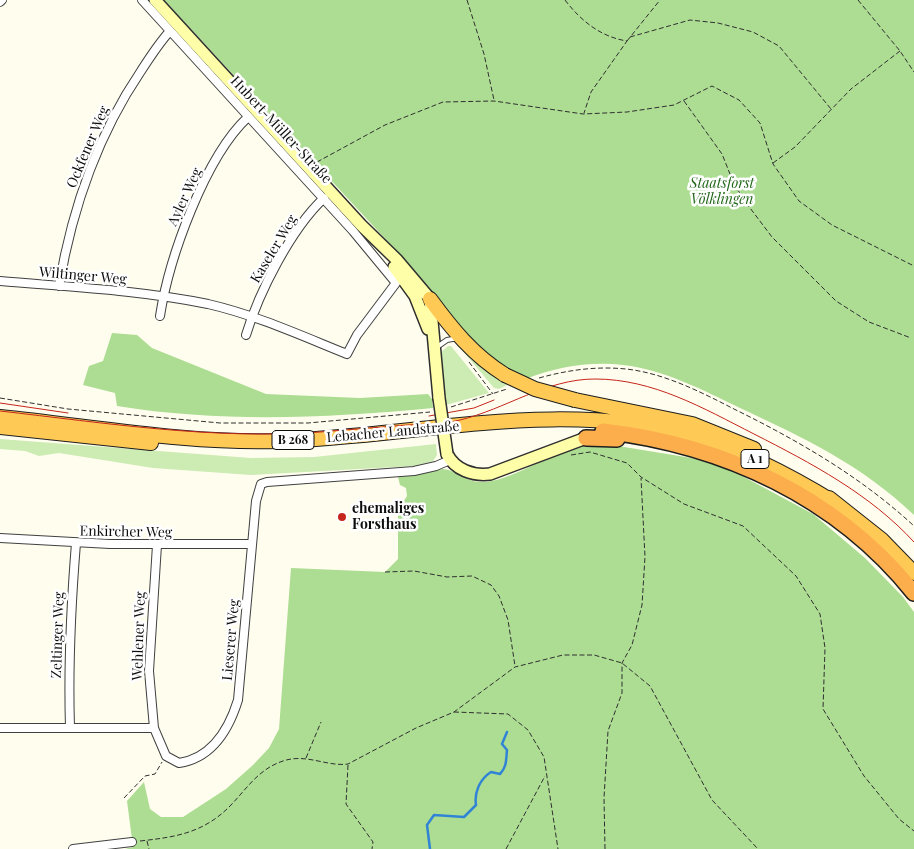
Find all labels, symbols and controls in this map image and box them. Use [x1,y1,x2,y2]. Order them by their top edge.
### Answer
street label: Hubert-Müller-Straße [227,73,335,187]
street label: Ockfener Weg [63,103,113,191]
street label: Ayler Weg [164,165,206,229]
park label: Staatsforst Völklingen [690,176,754,208]
street label: Kaseler Weg [247,212,301,286]
street label: Wiltinger Weg [38,264,128,288]
street label: Lebacher Landstraße [326,418,460,446]
road number: B 268 [272,430,314,450]
road number: A 1 [741,449,769,468]
place label: ehemaliges Forsthaus [352,501,424,534]
marker: ehemaliges Forsthaus [336,511,348,523]
street label: Enkircher Weg [80,523,172,541]
street label: Zeltinger Weg [48,591,68,679]
street label: Wehlener Weg [129,591,149,681]
street label: Lieserer Weg [219,599,243,681]

